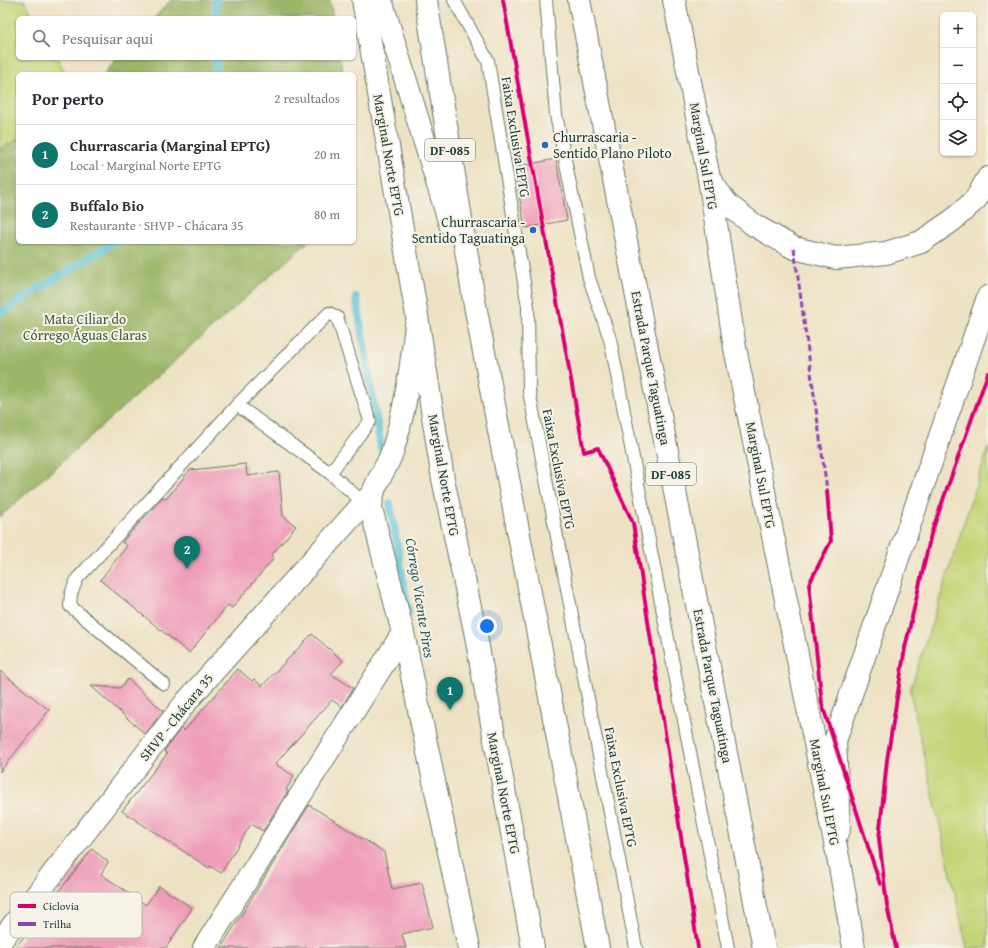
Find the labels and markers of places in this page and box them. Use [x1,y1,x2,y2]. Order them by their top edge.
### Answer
place label: Churrascaria - Sentido Plano Piloto [553,127,672,163]
marker: Churrascaria - Sentido Plano Piloto [540,140,550,150]
place label: Churrascaria - Sentido Taguatinga [412,212,525,248]
marker: Churrascaria - Sentido Taguatinga [528,225,538,235]
pin: 2 [174,536,200,569]
pin: 1 [437,677,463,710]

